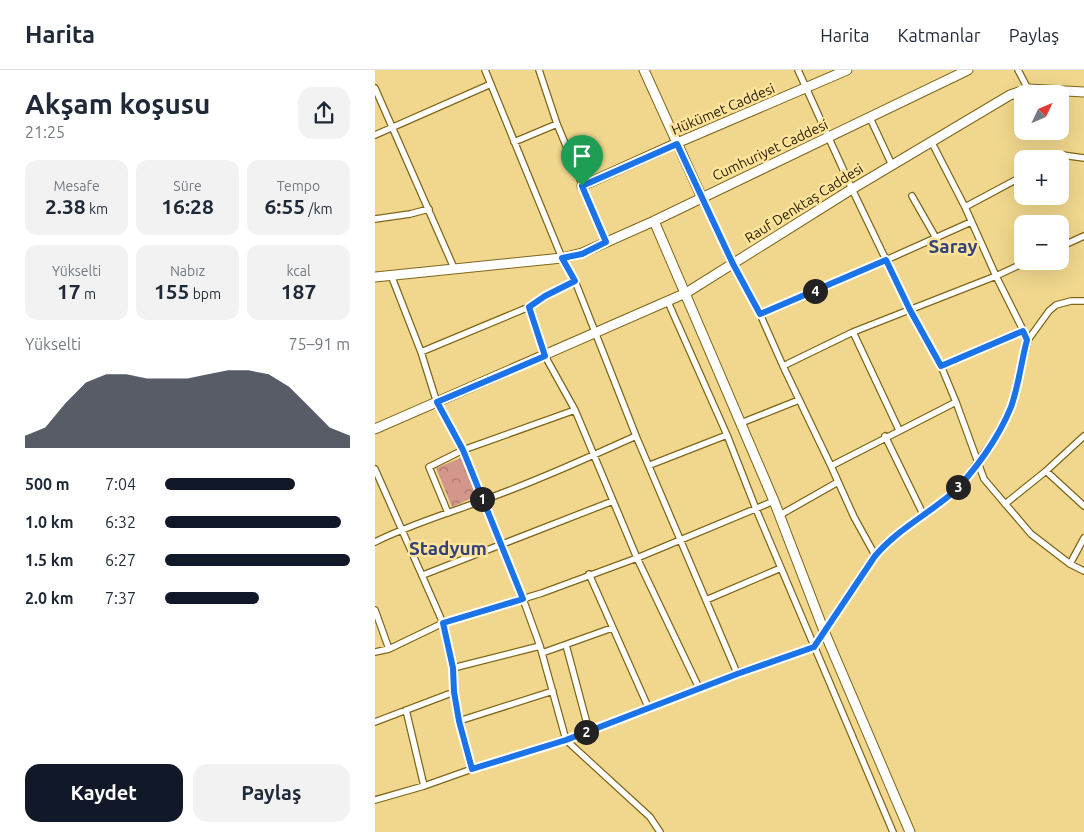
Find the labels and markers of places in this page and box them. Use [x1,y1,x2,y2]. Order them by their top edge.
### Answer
pin [561,135,603,186]
pin: 4 [803,278,827,304]
pin: 3 [945,474,971,500]
pin: 1 [469,486,495,512]
pin: 2 [573,720,599,744]

